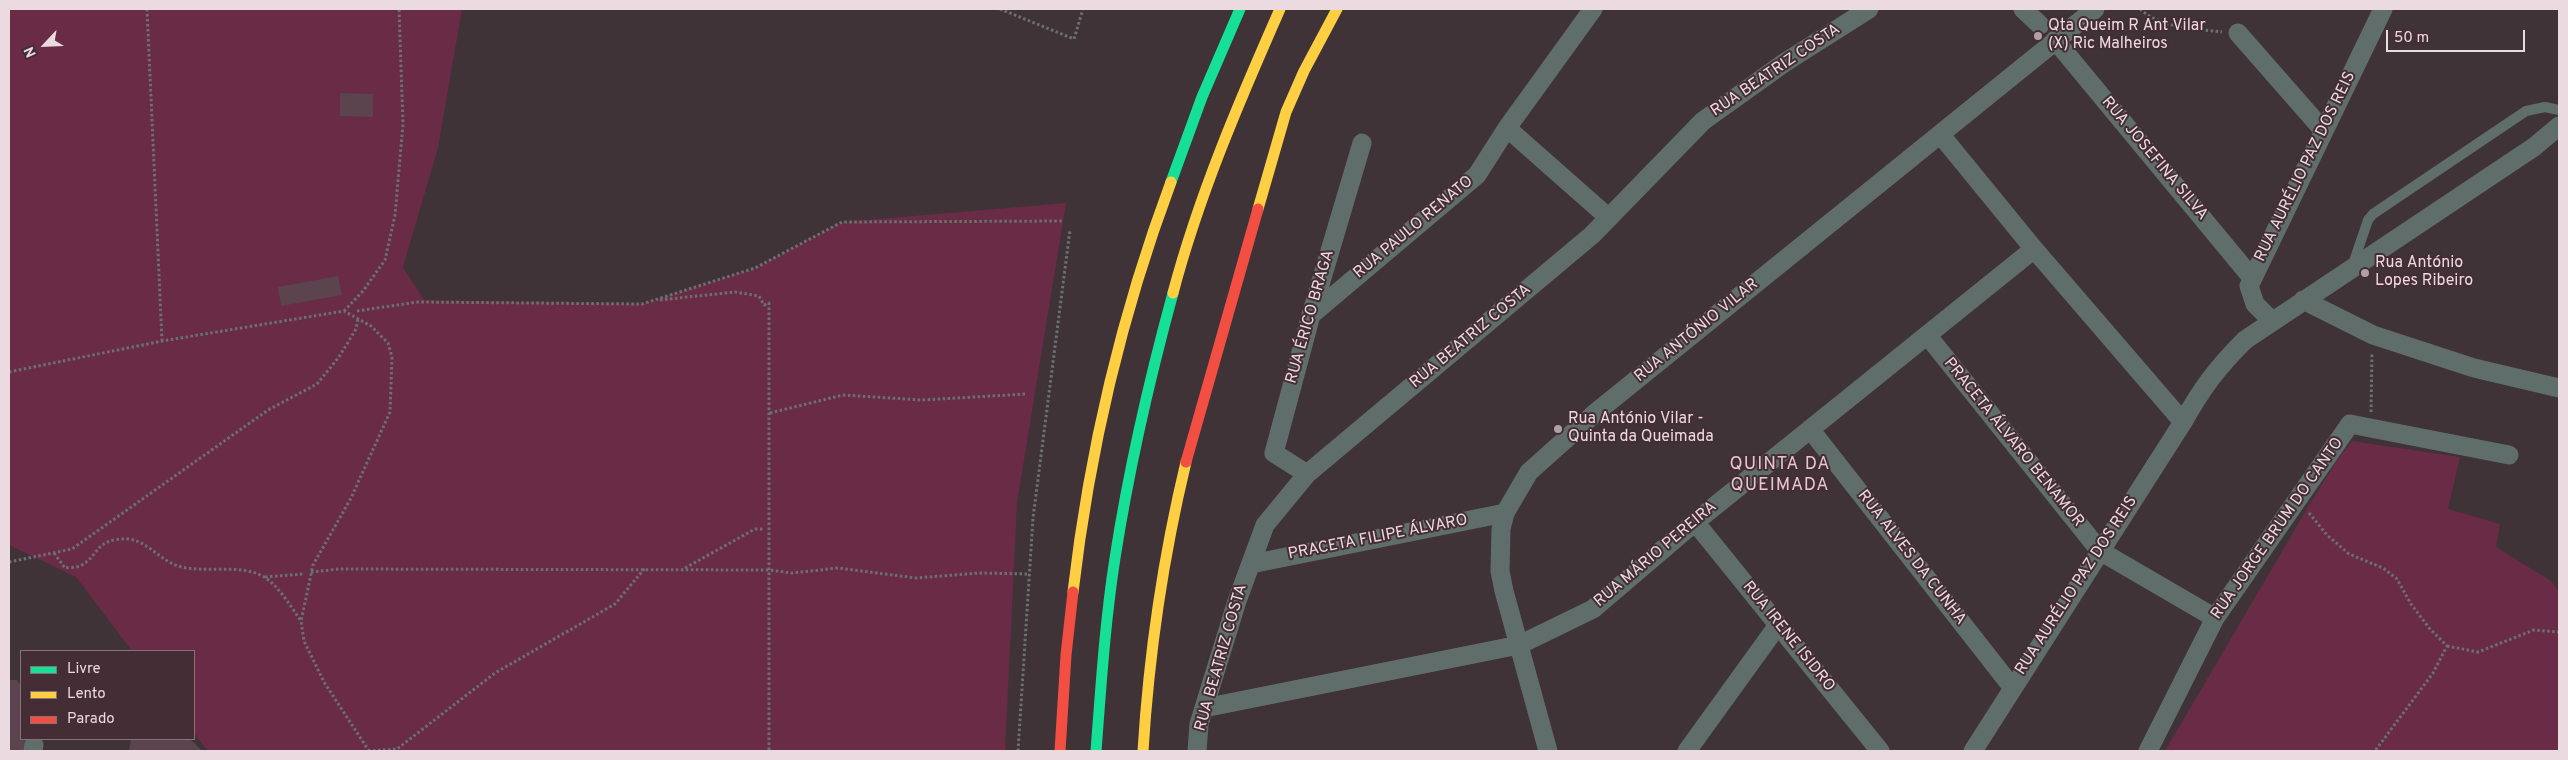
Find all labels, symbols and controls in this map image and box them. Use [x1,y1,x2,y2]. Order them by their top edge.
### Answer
place label: Qta Queim R Ant Vilar (X) Ric Malheiros [2048,17,2206,55]
north arrow [20,20,70,70]
scale bar [2388,20,2527,52]
street label: RUA BEATRIZ COSTA [1708,21,1844,121]
text: 50 m [2394,29,2429,48]
marker: Qta Queim R Ant Vilar (X) Ric Malheiros [2032,30,2044,42]
text: N [21,43,41,60]
street label: RUA AURÉLIO PAZ DOS REIS [2251,69,2361,265]
street label: RUA JOSEFINA SILVA [2097,93,2211,225]
street label: RUA PAULO RENATO [1350,172,1478,284]
street label: RUA ÉRICO BRAGA [1283,248,1339,386]
place label: Rua António Lopes Ribeiro [2375,254,2473,292]
marker: Rua António Lopes Ribeiro [2359,267,2371,279]
street label: RUA ANTÓNIO VILAR [1631,275,1763,387]
street label: RUA BEATRIZ COSTA [1407,281,1535,393]
street label: PRACETA ÁLVARO BENAMOR [1939,354,2087,532]
place label: Rua António Vilar - Quinta da Queimada [1568,410,1714,448]
marker: Rua António Vilar - Quinta da Queimada [1552,423,1564,435]
street label: RUA JORGE BRUM DO CANTO [2208,434,2348,624]
district label: QUINTA DA QUEIMADA [1728,454,1832,496]
street label: RUA ALVES DA CUNHA [1852,487,1970,629]
street label: RUA AURÉLIO PAZ DOS REIS [2012,493,2142,679]
street label: RUA MÁRIO PEREIRA [1591,498,1721,612]
street label: PRACETA FILIPE ÁLVARO [1287,511,1469,565]
street label: RUA IRENE ISIDRO [1738,578,1838,696]
street label: RUA BEATRIZ COSTA [1192,582,1252,734]
legend [20,650,195,740]
text: Livre [67,660,101,679]
text: Lento [67,685,106,704]
text: Parado [67,710,115,729]

